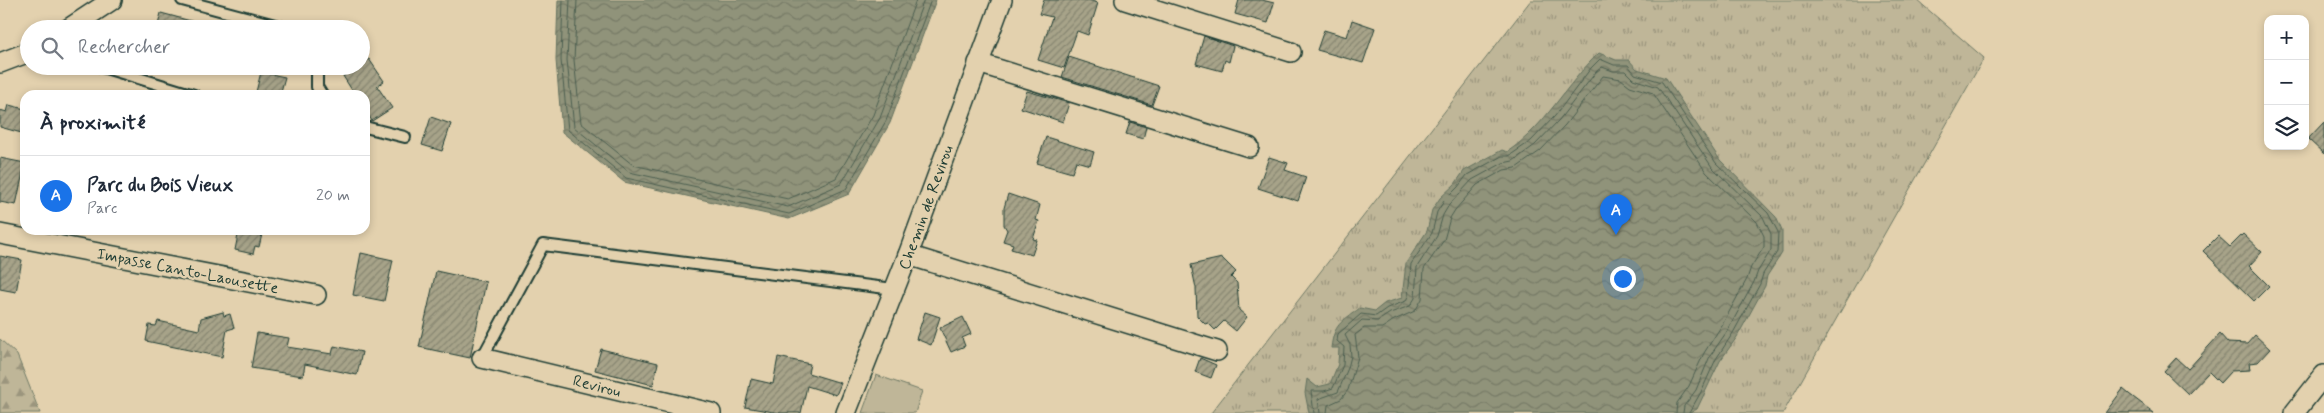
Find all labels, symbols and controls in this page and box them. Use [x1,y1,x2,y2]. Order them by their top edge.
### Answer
map controls [2264,15,2309,150]
button: + [2264,15,2309,60]
search box [20,20,370,75]
icon: search [38,34,66,62]
text: Rechercher [78,35,170,60]
button: − [2264,60,2309,105]
button: layers [2264,105,2309,150]
text: À proximité [40,109,146,137]
street label: Chemin de Revirou [894,142,959,273]
text: Parc du Bois Vieux [87,173,233,198]
text: A [51,185,61,206]
text: 20 m [316,185,350,206]
pin: A [1600,194,1632,235]
text: Parc [87,198,117,219]
street label: Impasse Canto-Laousette [95,244,281,299]
your location [1610,266,1636,292]
street label: Revirou [570,370,623,403]

